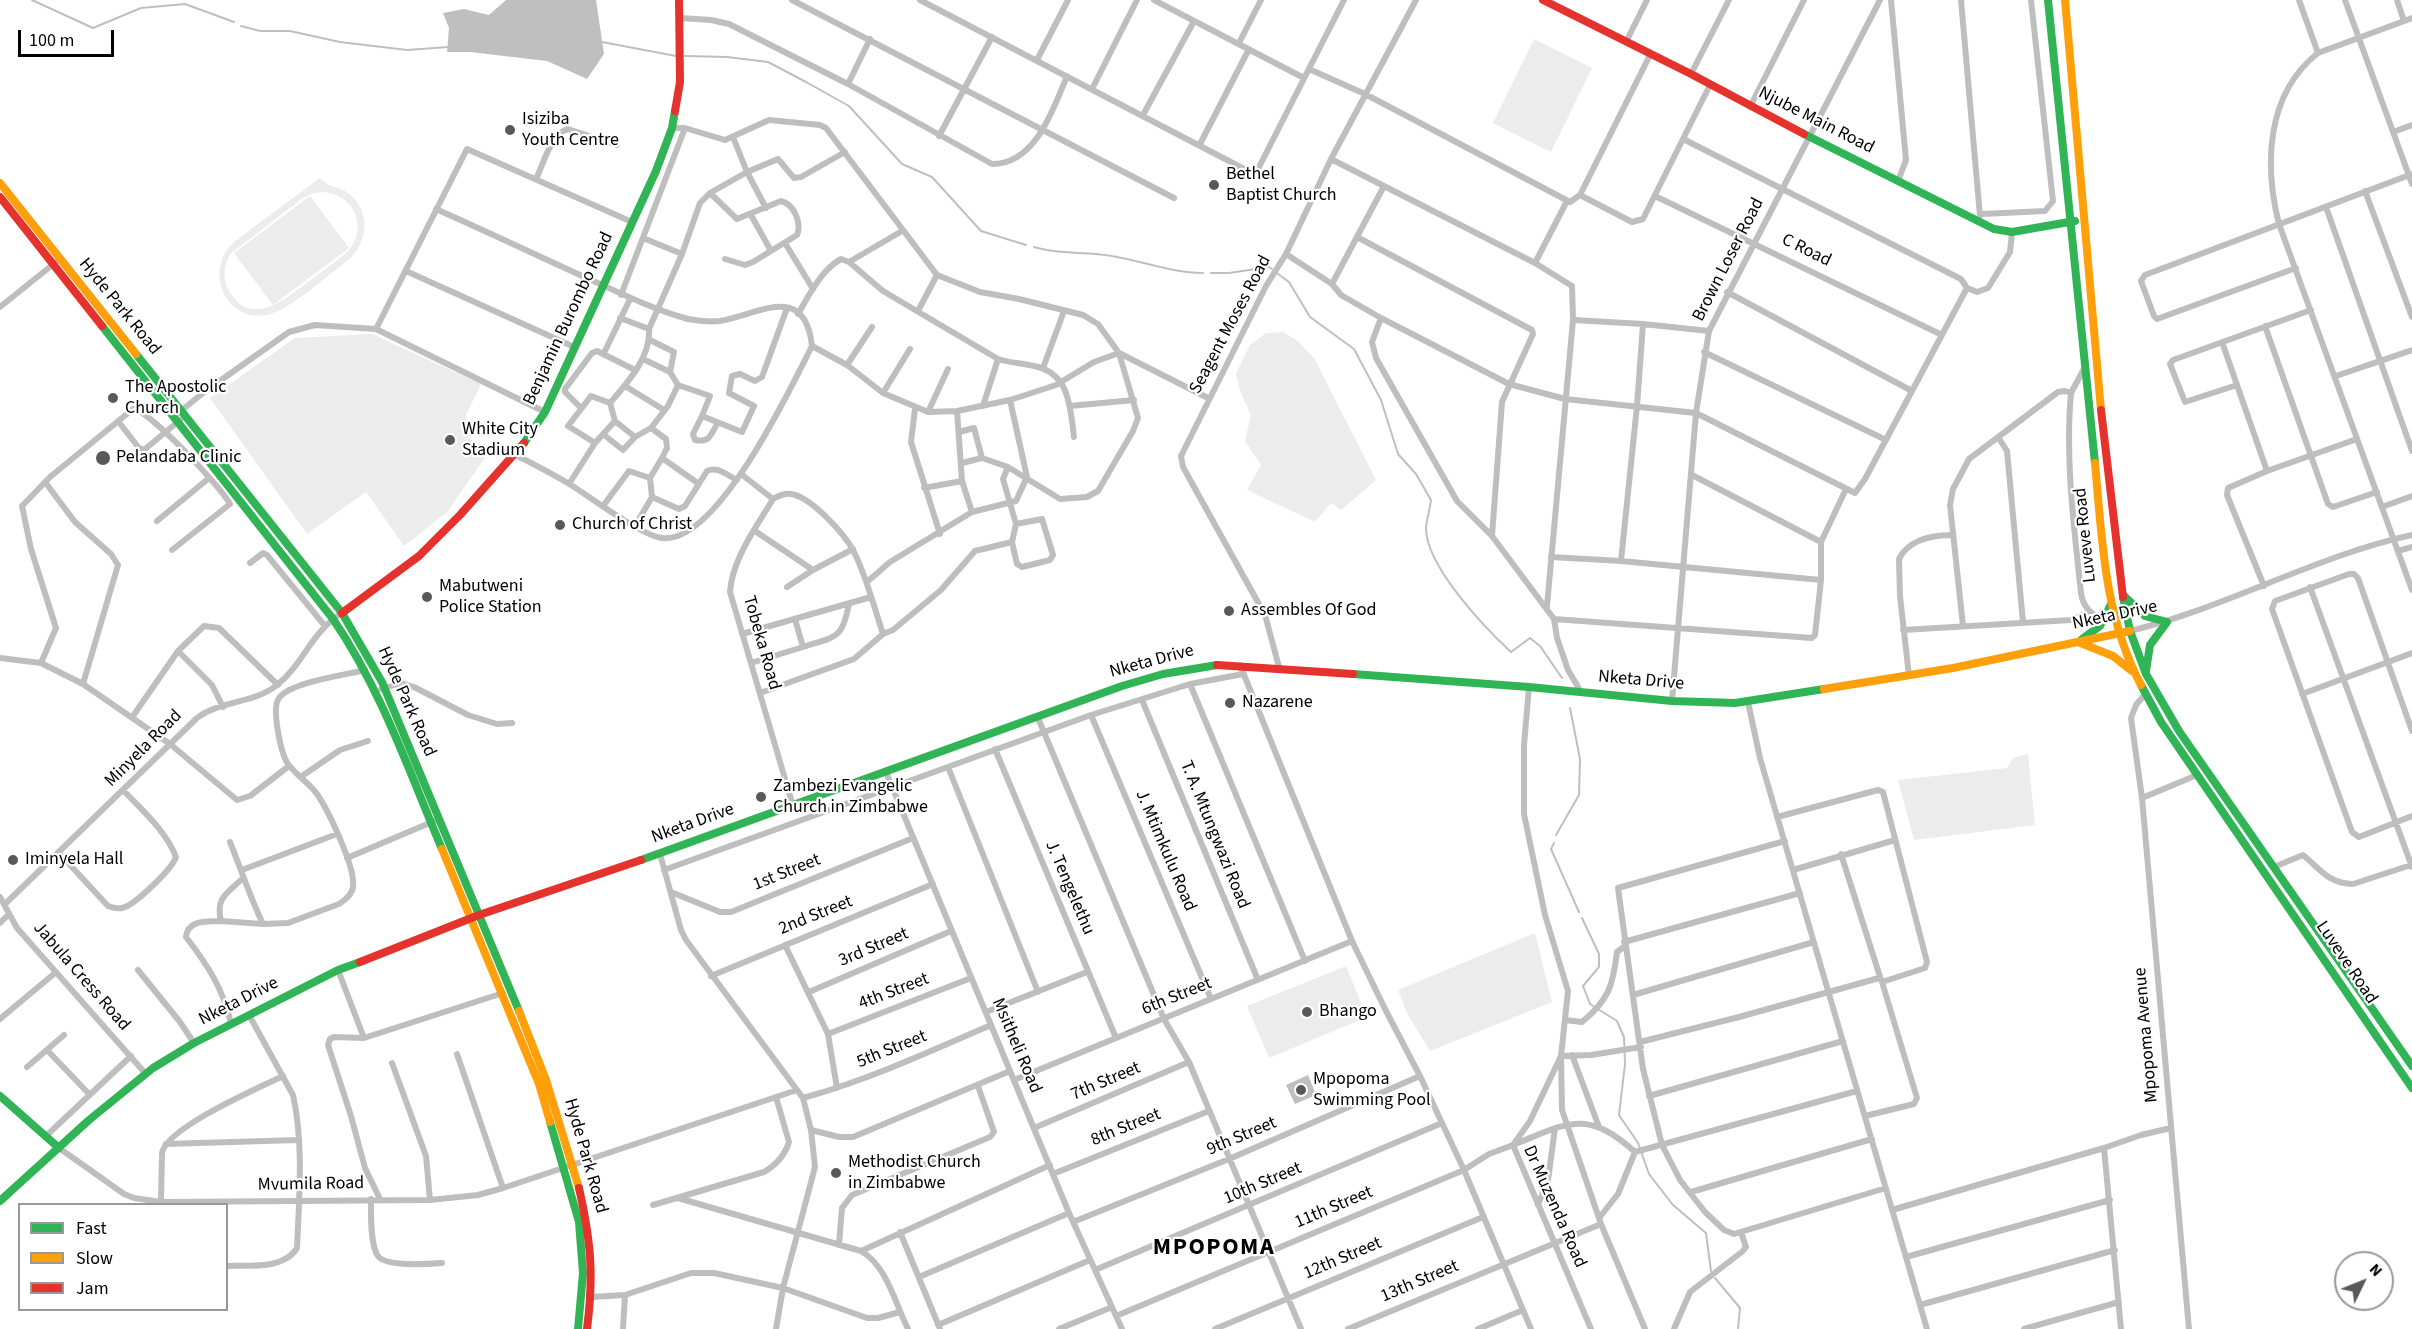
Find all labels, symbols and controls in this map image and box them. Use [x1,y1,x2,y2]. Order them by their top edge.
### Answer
scale bar [21,18,117,56]
text: 100 m [29,28,74,53]
street label: Njube Main Road [1755,83,1877,159]
place label: Isiziba Youth Centre [522,109,619,152]
marker: Isiziba Youth Centre [503,123,517,137]
place label: Bethel Baptist Church [1226,164,1337,207]
marker: Bethel Baptist Church [1207,178,1221,192]
street label: Brown Loser Road [1689,195,1769,325]
street label: Benjamin Burombo Road [519,229,619,409]
street label: C Road [1778,230,1834,272]
street label: Seagent Moses Road [1185,252,1277,398]
street label: Hyde Park Road [73,254,165,360]
place label: The Apostolic Church [125,377,226,420]
marker: The Apostolic Church [106,391,120,405]
place label: White City Stadium [462,419,538,462]
marker: White City Stadium [443,433,457,447]
place label: Pelandaba Clinic [116,447,241,469]
marker: Pelandaba Clinic [94,449,112,467]
street label: Luveve Road [2070,487,2102,583]
place label: Church of Christ [572,514,692,536]
marker: Church of Christ [553,518,567,532]
place label: Mabutweni Police Station [439,576,542,618]
marker: Mabutweni Police Station [420,590,434,604]
street label: Tobeka Road [737,593,785,693]
street label: Nketa Drive [2071,596,2159,636]
place label: Assembles Of God [1241,600,1376,622]
marker: Assembles Of God [1222,604,1236,618]
street label: Nketa Drive [1107,640,1197,684]
street label: Hyde Park Road [372,643,440,761]
street label: Nketa Drive [1597,666,1685,696]
place label: Nazarene [1242,692,1313,714]
marker: Nazarene [1223,696,1237,710]
street label: Minyela Road [101,706,187,792]
street label: T. A. Mtungwazi Road [1174,758,1254,912]
place label: Zambezi Evangelic Church in Zimbabwe [773,776,928,818]
street label: J. Mtimkulu Road [1130,787,1200,915]
marker: Zambezi Evangelic Church in Zimbabwe [754,790,768,804]
street label: Nketa Drive [649,799,737,849]
street label: J. Tengelethu [1039,838,1099,938]
place label: Iminyela Hall [25,849,123,871]
street label: 1st Street [750,850,824,896]
marker: Iminyela Hall [6,853,20,867]
street label: 2nd Street [776,891,856,941]
street label: Luveve Road [2310,917,2382,1009]
street label: Jabula Cress Road [28,918,134,1036]
street label: 3rd Street [836,924,912,972]
street label: Mpopoma Avenue [2130,966,2164,1104]
street label: 4th Street [856,969,932,1015]
street label: Nketa Drive [196,973,282,1031]
street label: 6th Street [1139,973,1215,1021]
street label: Msitheli Road [986,995,1046,1097]
place label: Bhango [1319,1001,1377,1023]
marker: Bhango [1300,1005,1314,1019]
street label: 5th Street [854,1026,930,1074]
street label: 7th Street [1068,1058,1144,1106]
place label: Mpopoma Swimming Pool [1313,1069,1431,1112]
marker: Mpopoma Swimming Pool [1294,1083,1308,1097]
street label: Hyde Park Road [558,1096,612,1216]
street label: 8th Street [1088,1104,1164,1152]
street label: 9th Street [1204,1113,1280,1161]
street label: Dr Muzenda Road [1517,1143,1591,1271]
place label: Methodist Church in Zimbabwe [848,1152,981,1194]
street label: 10th Street [1221,1158,1305,1210]
marker: Methodist Church in Zimbabwe [829,1166,843,1180]
street label: Mvumila Road [258,1173,364,1197]
street label: 11th Street [1292,1182,1376,1234]
legend [18,1203,228,1311]
text: Fast [76,1216,107,1241]
street label: 12th Street [1301,1233,1385,1285]
district label: MPOPOMA [1153,1235,1275,1263]
text: Slow [76,1246,113,1271]
north arrow [2334,1251,2394,1311]
street label: 13th Street [1378,1256,1462,1308]
text: N [2364,1259,2387,1281]
text: Jam [76,1276,109,1301]

